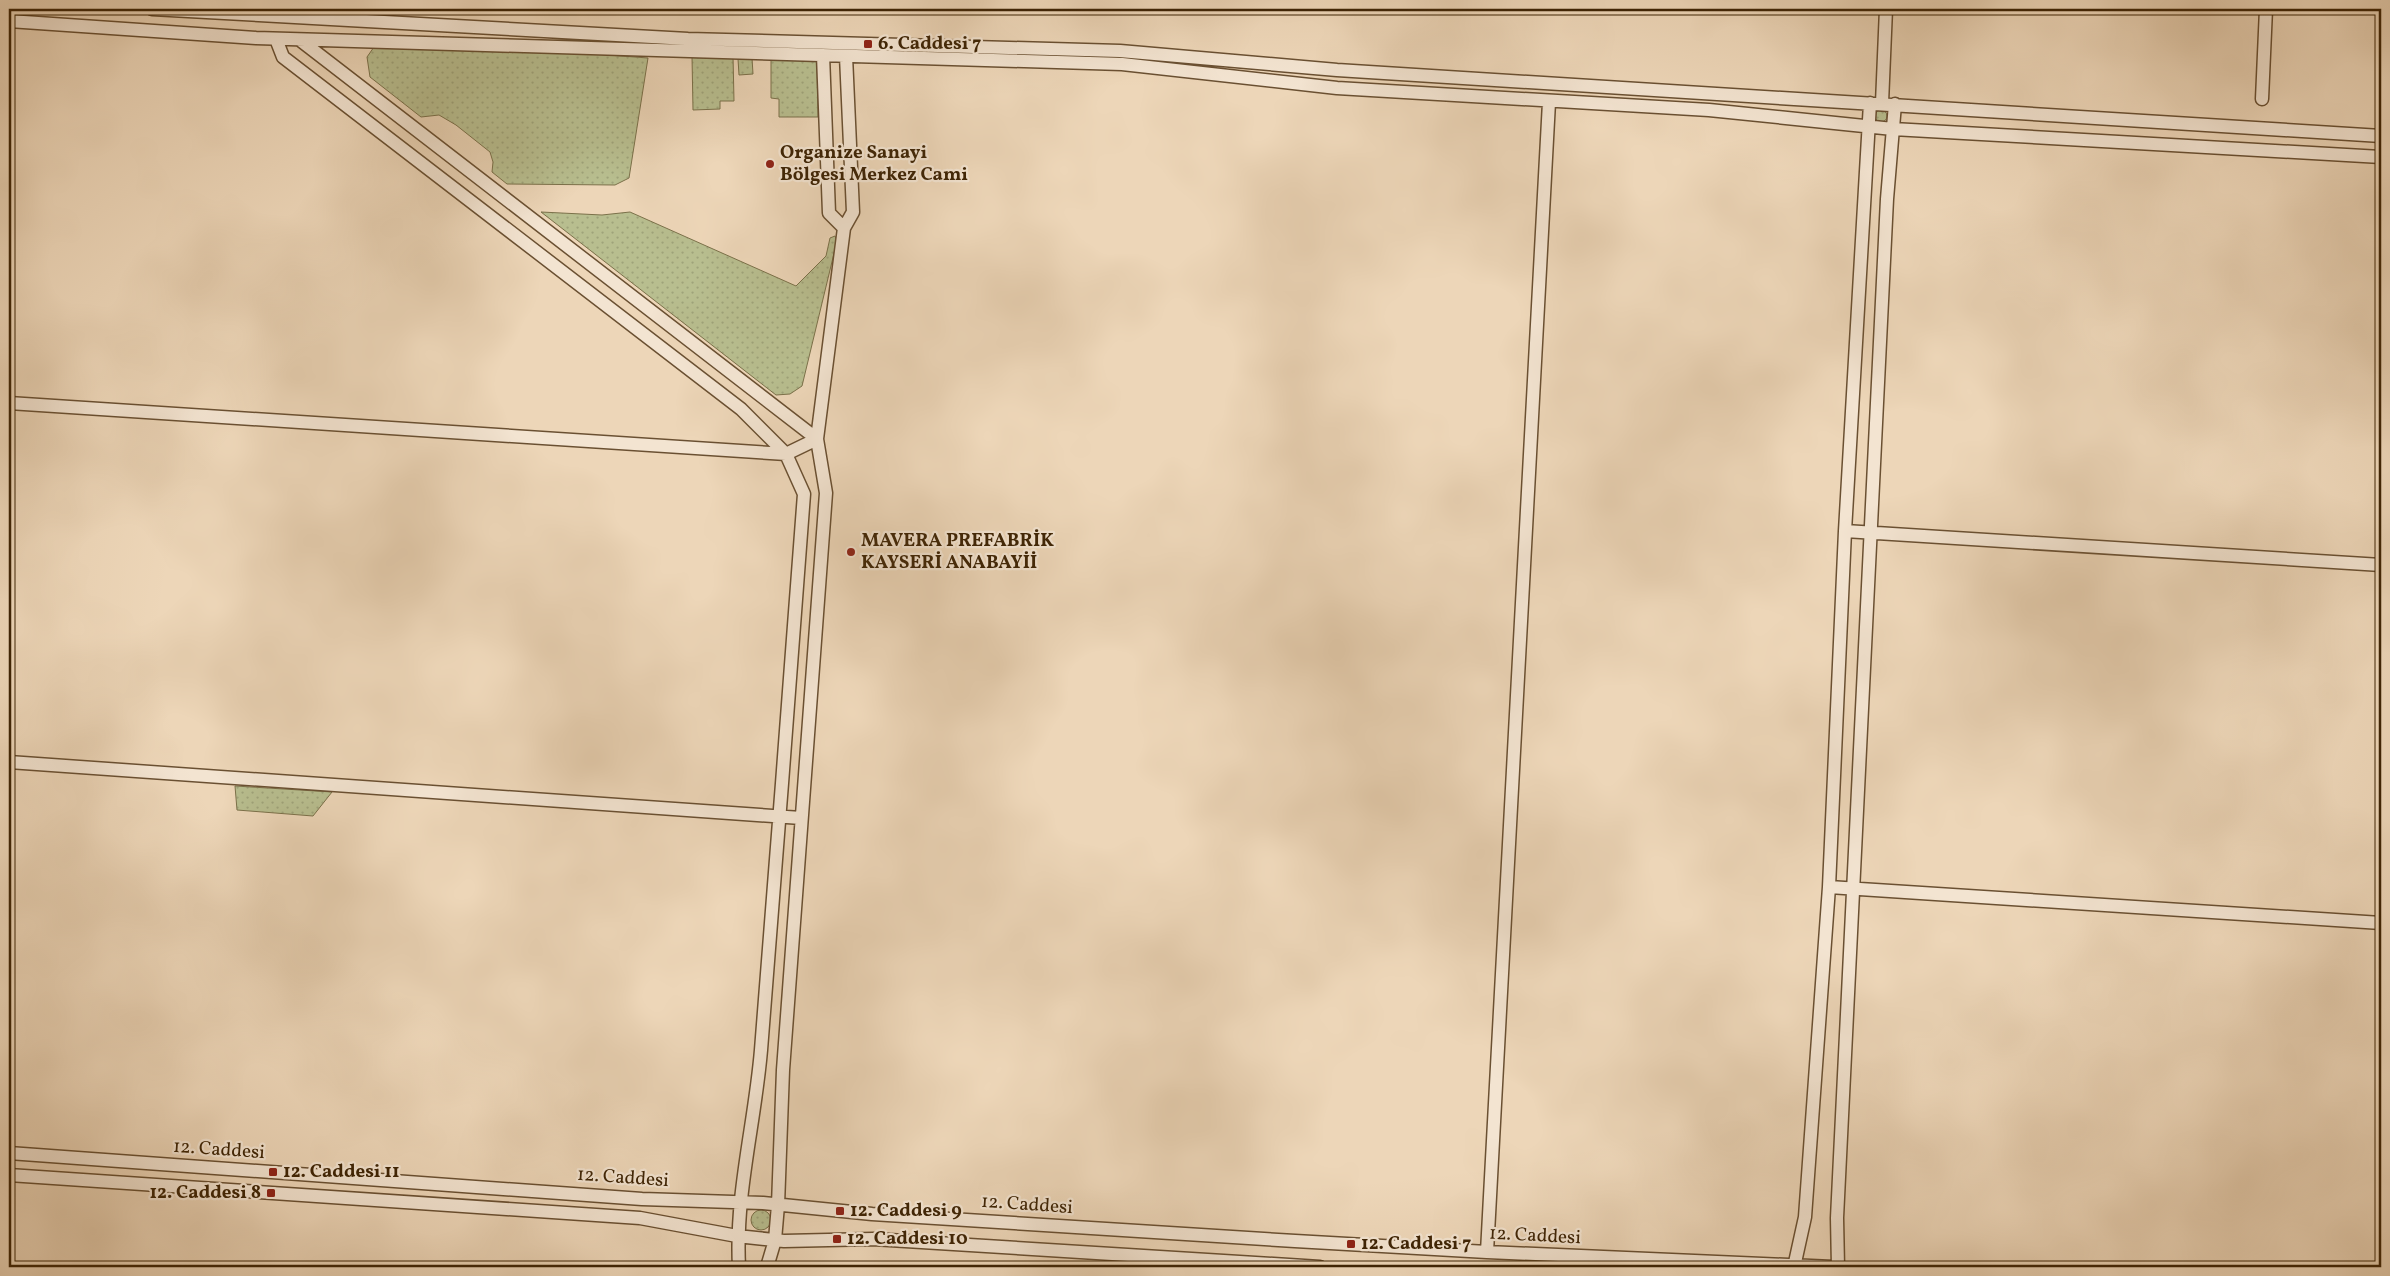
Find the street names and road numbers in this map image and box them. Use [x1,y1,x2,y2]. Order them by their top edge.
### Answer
street label: 12. Caddesi [172,1134,266,1166]
street label: 12. Caddesi [576,1162,670,1194]
street label: 12. Caddesi [980,1189,1074,1221]
street label: 12. Caddesi [1488,1221,1582,1251]

